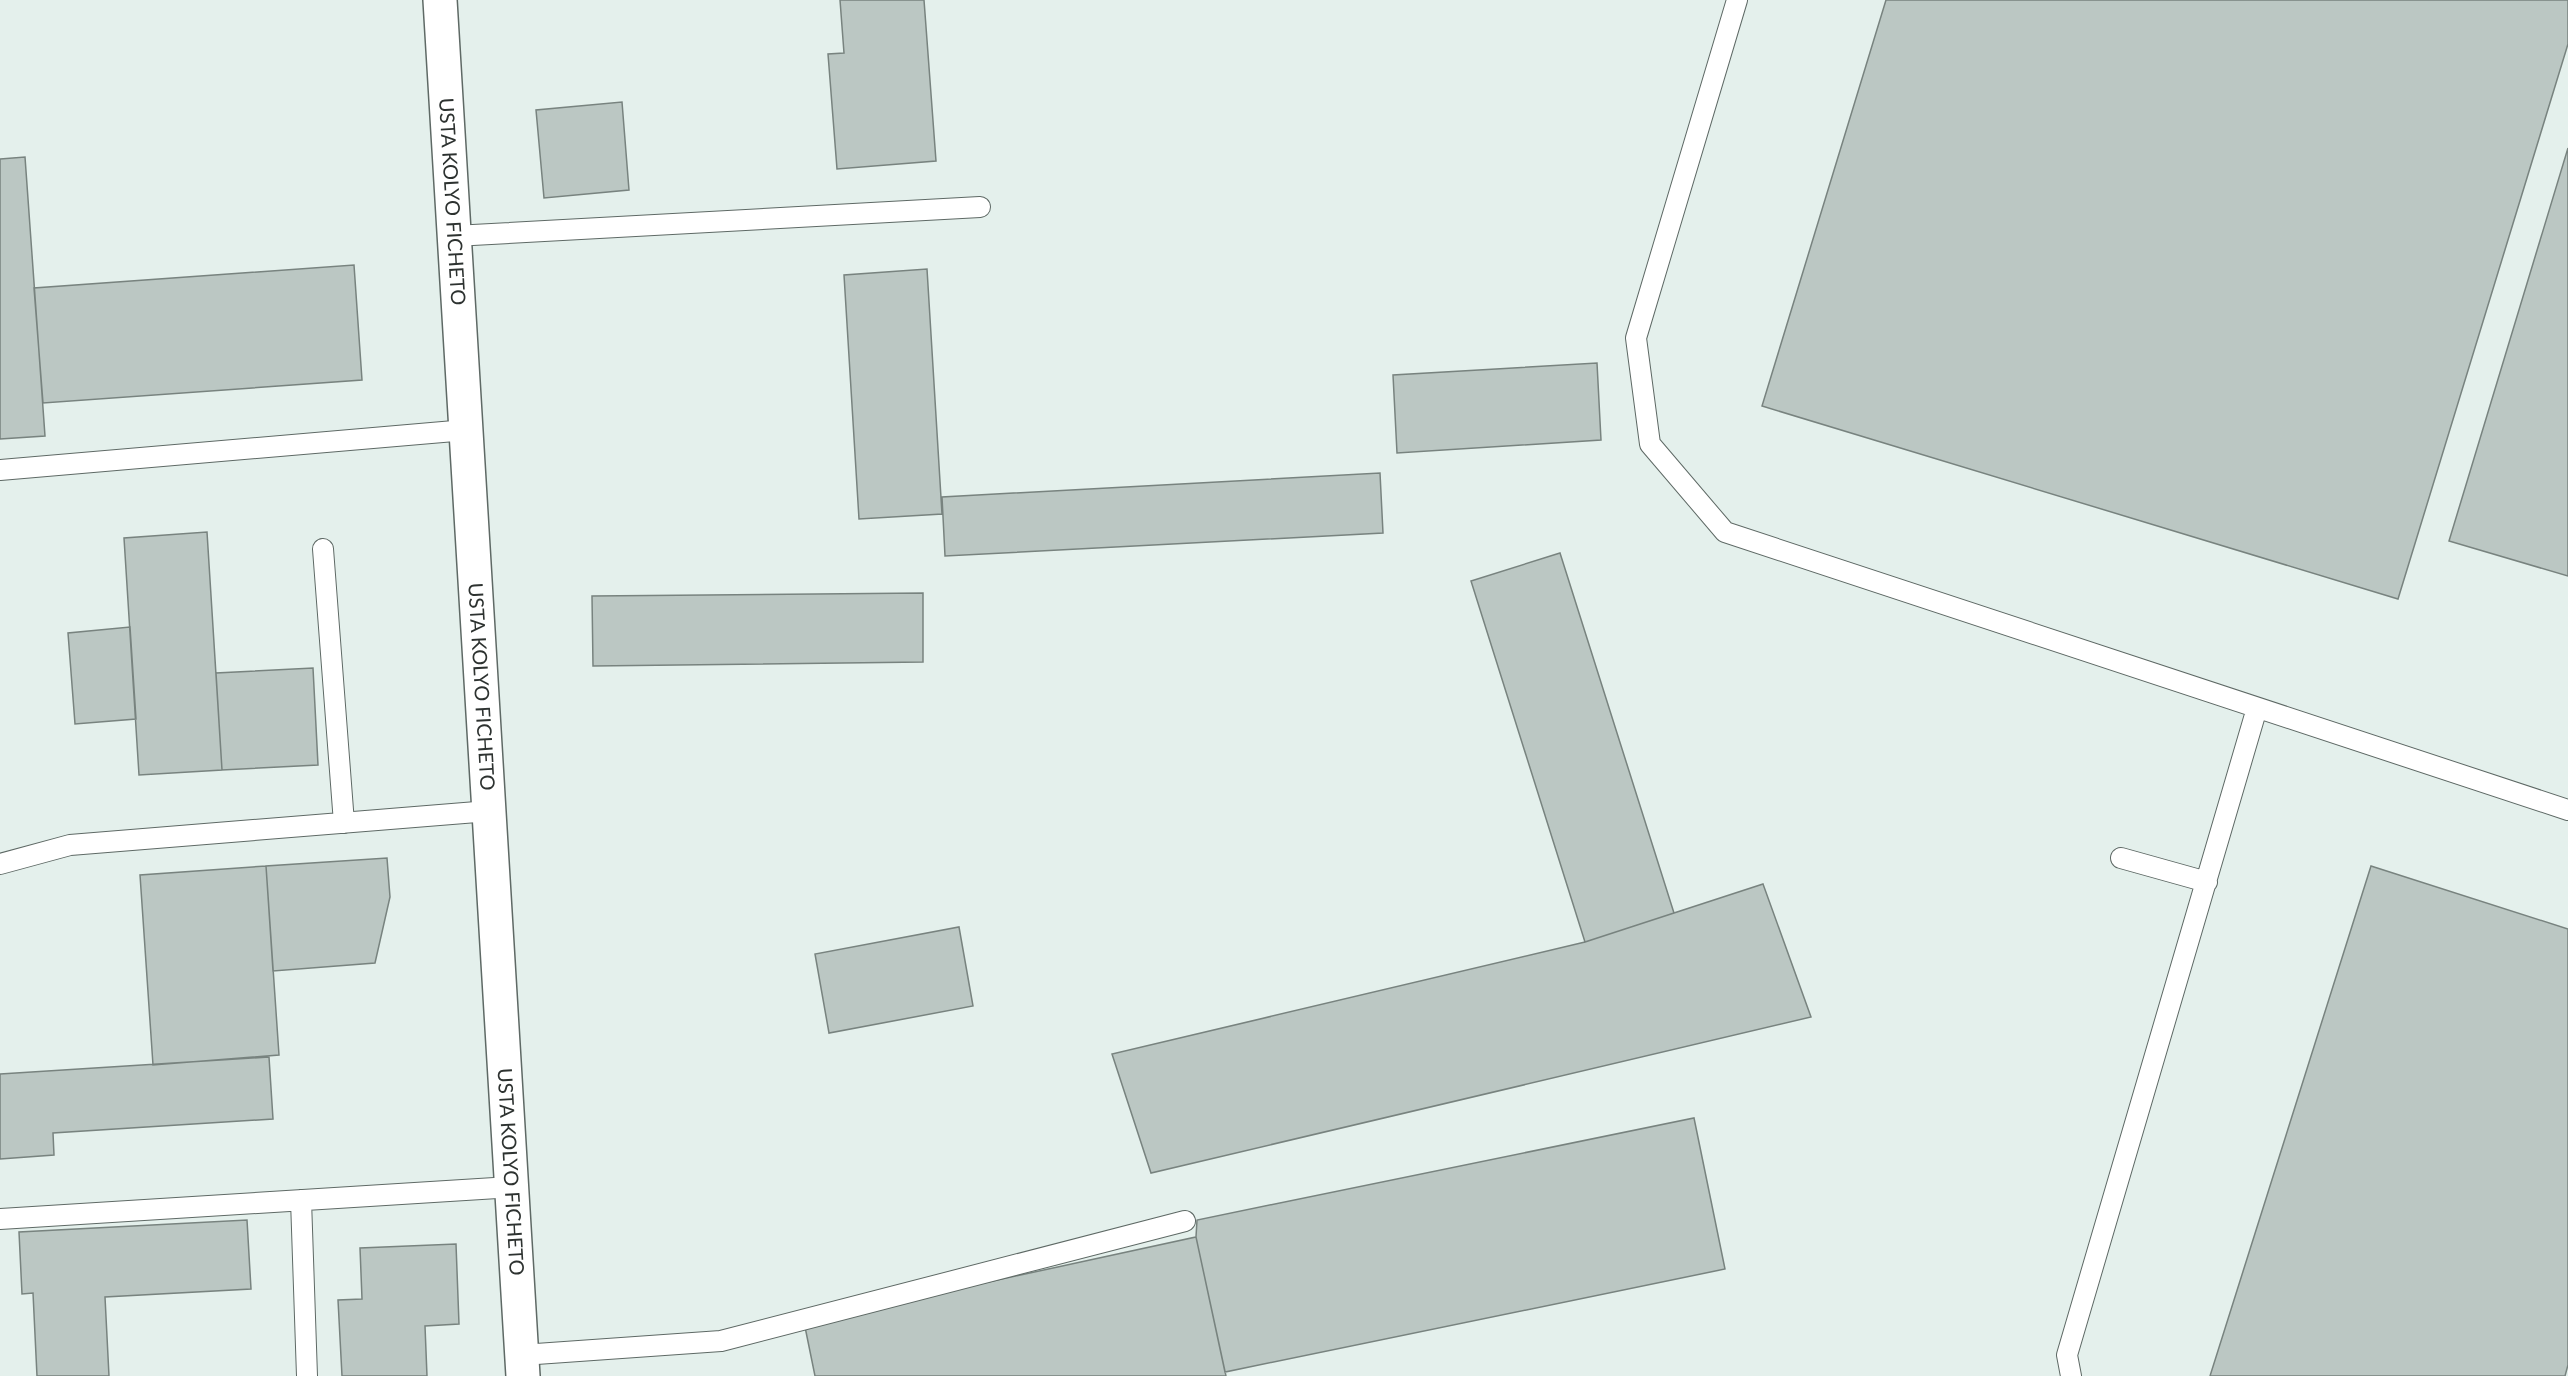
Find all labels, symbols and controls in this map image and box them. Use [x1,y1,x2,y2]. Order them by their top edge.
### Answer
street label: USTA KOLYO FICHETO [435,97,471,306]
street label: USTA KOLYO FICHETO [464,582,501,791]
street label: USTA KOLYO FICHETO [493,1067,530,1276]

